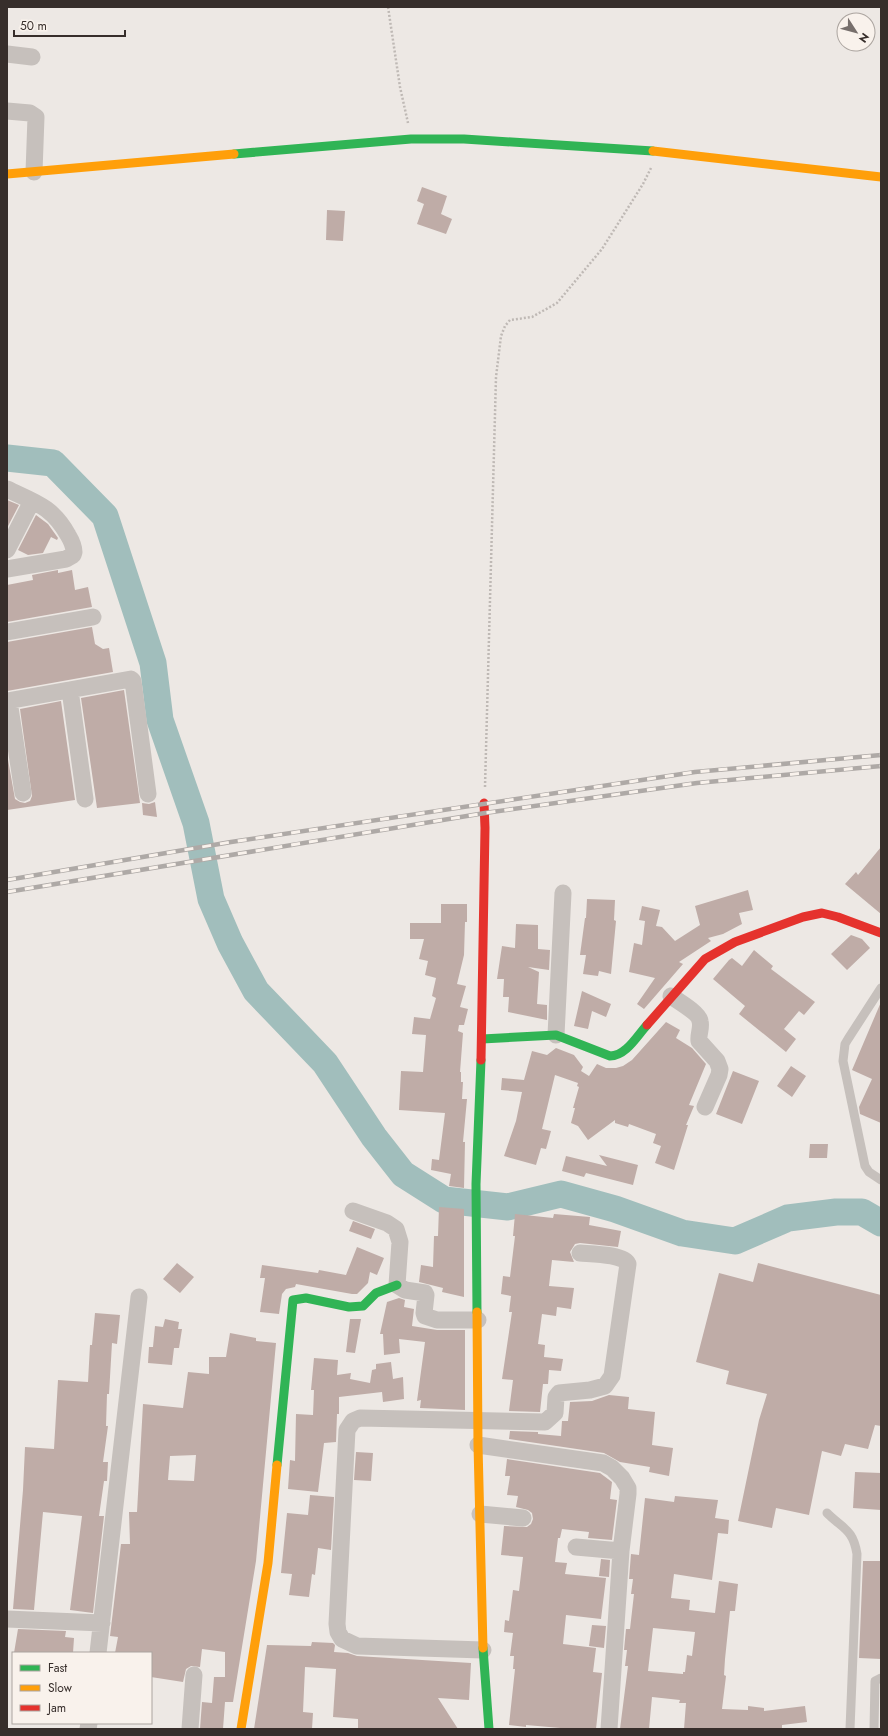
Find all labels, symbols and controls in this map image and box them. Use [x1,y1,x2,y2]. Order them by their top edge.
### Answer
scale bar [14,12,125,38]
north arrow [836,12,876,52]
text: 50 m [20,17,47,35]
text: N [855,30,873,46]
legend [12,1652,152,1724]
text: Fast [48,1659,67,1677]
text: Slow [48,1679,73,1697]
text: Jam [46,1699,66,1717]

